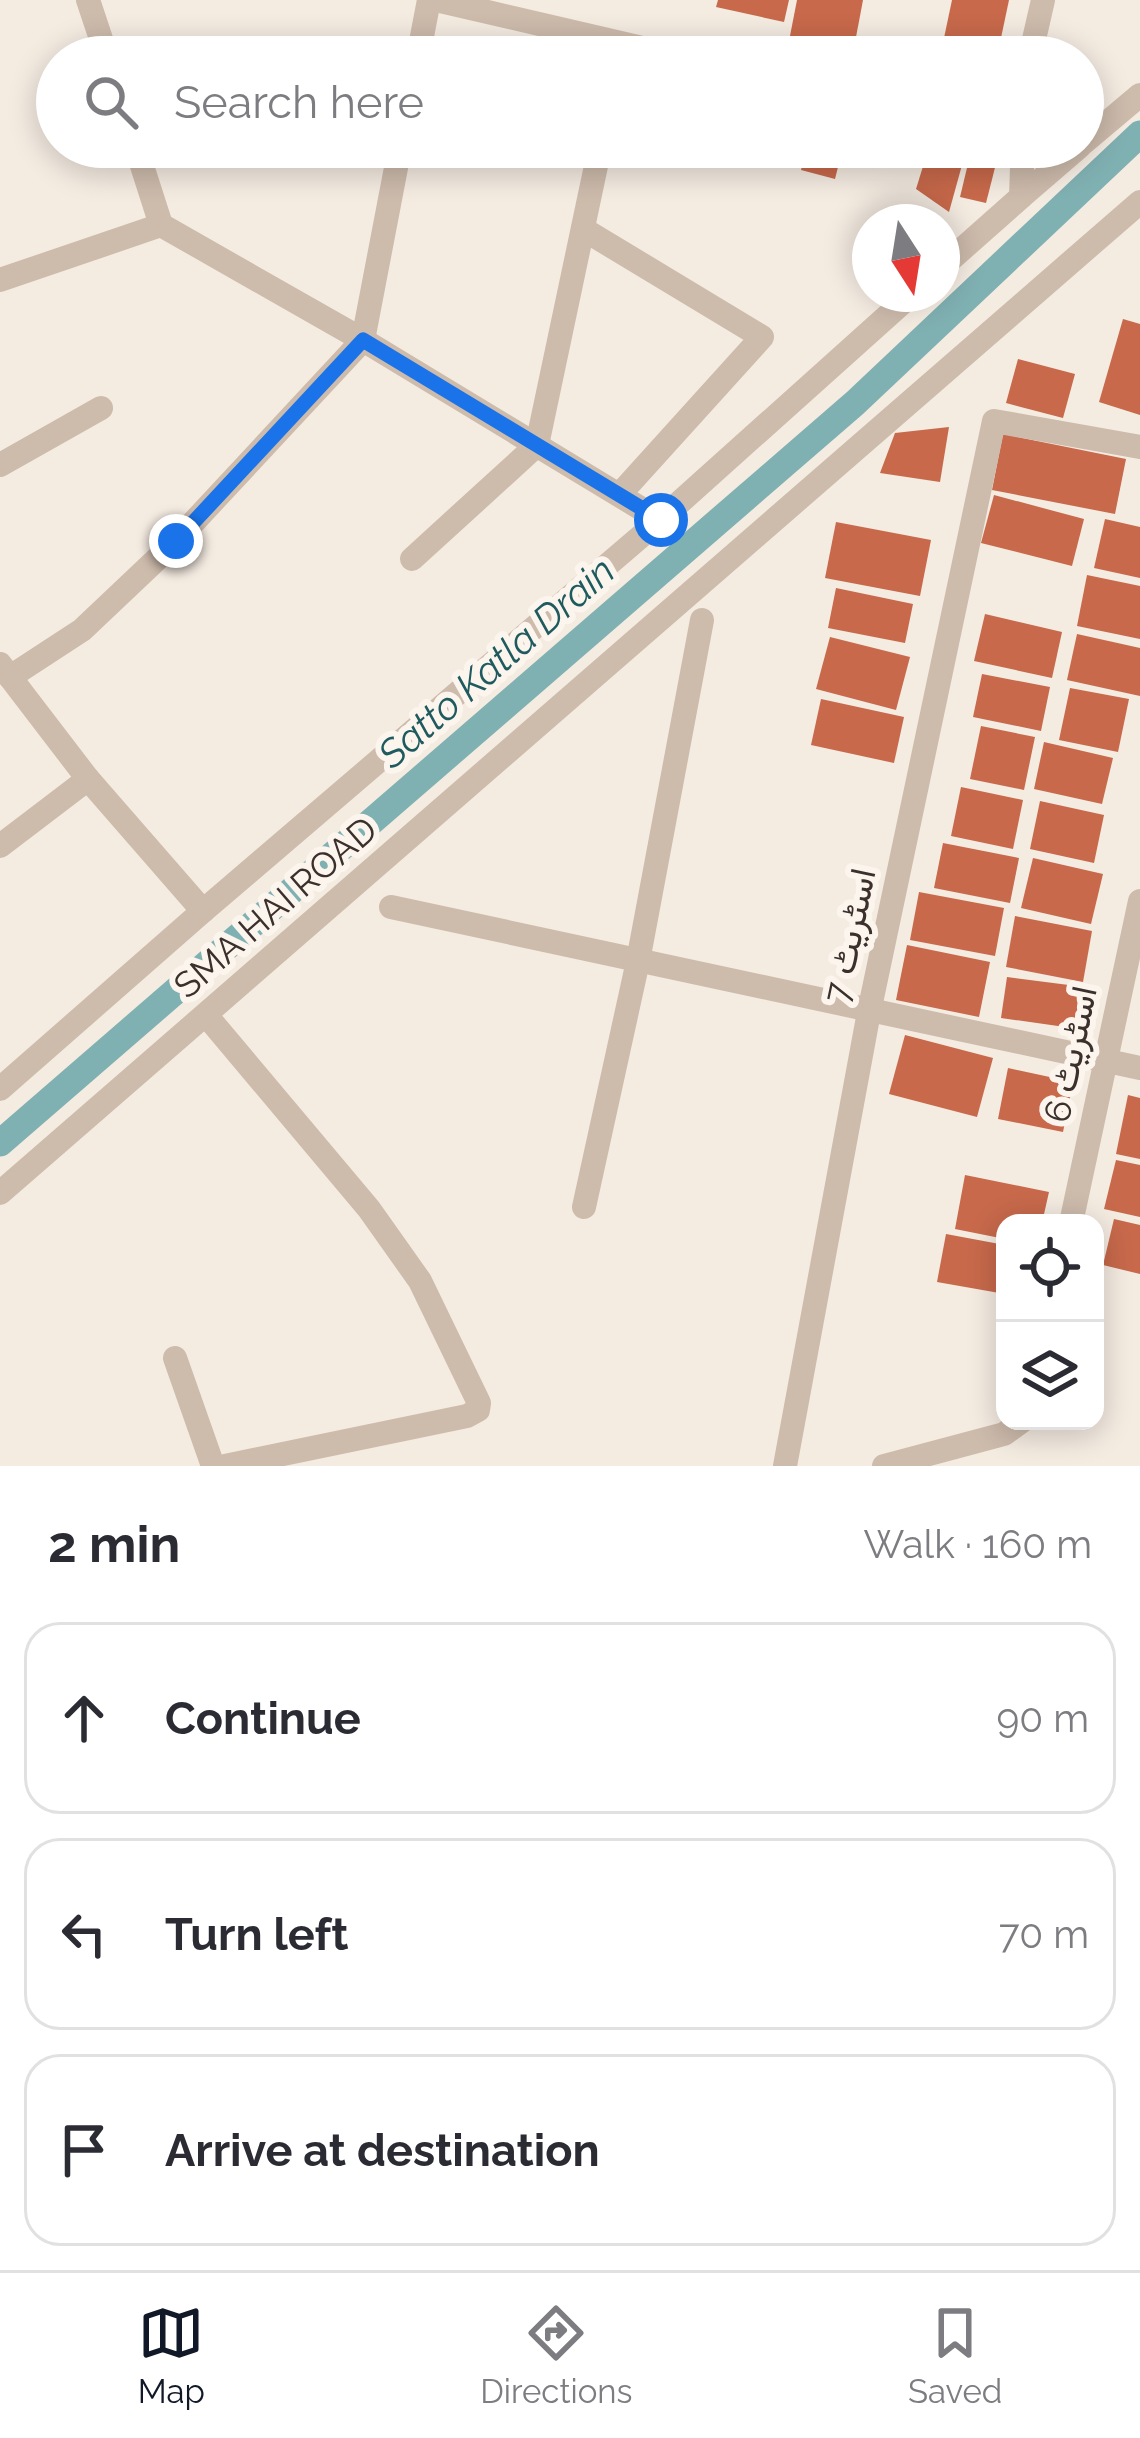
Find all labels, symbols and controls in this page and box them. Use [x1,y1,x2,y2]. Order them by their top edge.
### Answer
search box [36,36,1104,168]
icon: search [78,69,144,135]
text: Search here [174,76,424,129]
north arrow [852,204,960,312]
route start [634,493,688,547]
route end [149,514,203,568]
water label: Satto Katla Drain [368,547,623,778]
street label: SMA HAI ROAD [165,808,385,1006]
street label: اسٹریٹ 7 [814,864,886,1006]
street label: اسٹریٹ 6 [1035,982,1107,1126]
map controls [996,1214,1104,1430]
button: locate [996,1214,1104,1322]
button: layers [996,1322,1104,1430]
text: 2 min [48,1514,180,1574]
text: Walk · 160 m [864,1521,1092,1567]
icon: ahead [51,1685,117,1751]
text: Continue [165,1692,361,1745]
text: 90 m [996,1695,1089,1741]
icon: left [51,1901,117,1967]
text: Turn left [165,1908,348,1961]
text: 70 m [999,1911,1089,1957]
icon: arrive [51,2117,117,2183]
text: Arrive at destination [165,2124,600,2177]
tab: Map [138,2300,205,2411]
tab: Directions [480,2300,633,2411]
tab: Saved [908,2300,1002,2411]

